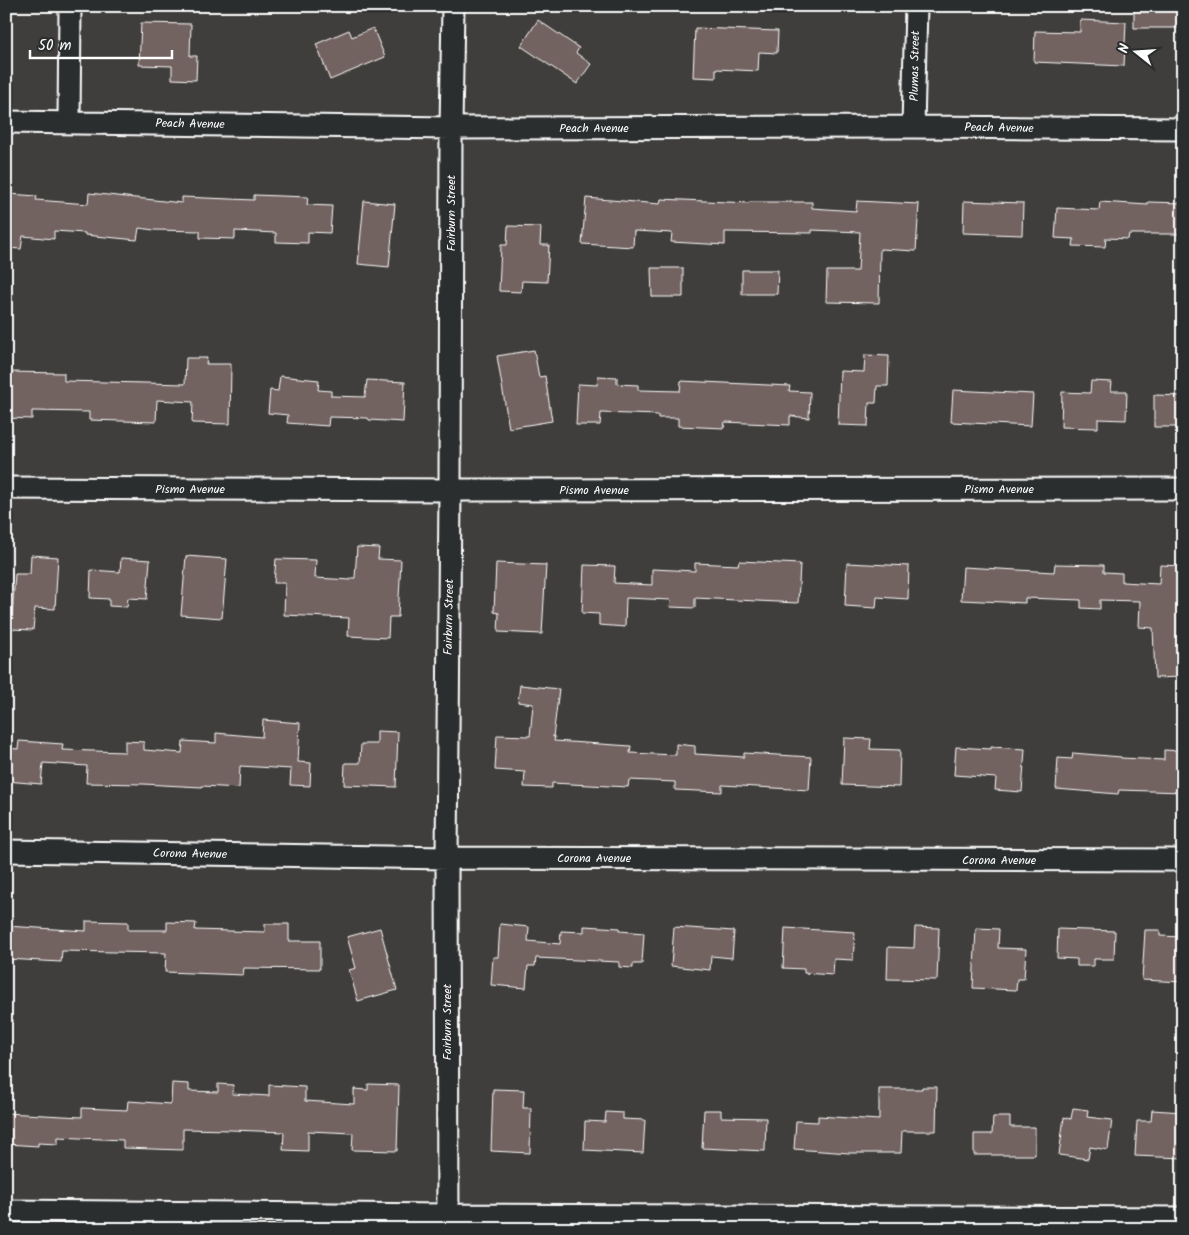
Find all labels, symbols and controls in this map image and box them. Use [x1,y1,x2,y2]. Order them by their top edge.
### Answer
scale bar [30,28,172,60]
north arrow [1112,28,1162,78]
street label: Plumas Street [905,30,925,102]
text: 50 m [38,34,72,58]
text: N [1113,41,1136,56]
street label: Peach Avenue [155,114,225,134]
street label: Peach Avenue [964,118,1034,138]
street label: Peach Avenue [559,119,629,138]
street label: Fairburn Street [442,174,461,251]
street label: Pismo Avenue [155,480,225,499]
street label: Pismo Avenue [964,480,1034,499]
street label: Pismo Avenue [559,481,629,500]
street label: Fairburn Street [439,578,459,655]
street label: Corona Avenue [153,844,228,864]
street label: Corona Avenue [557,849,632,868]
street label: Corona Avenue [962,851,1037,870]
street label: Fairburn Street [438,983,457,1060]

